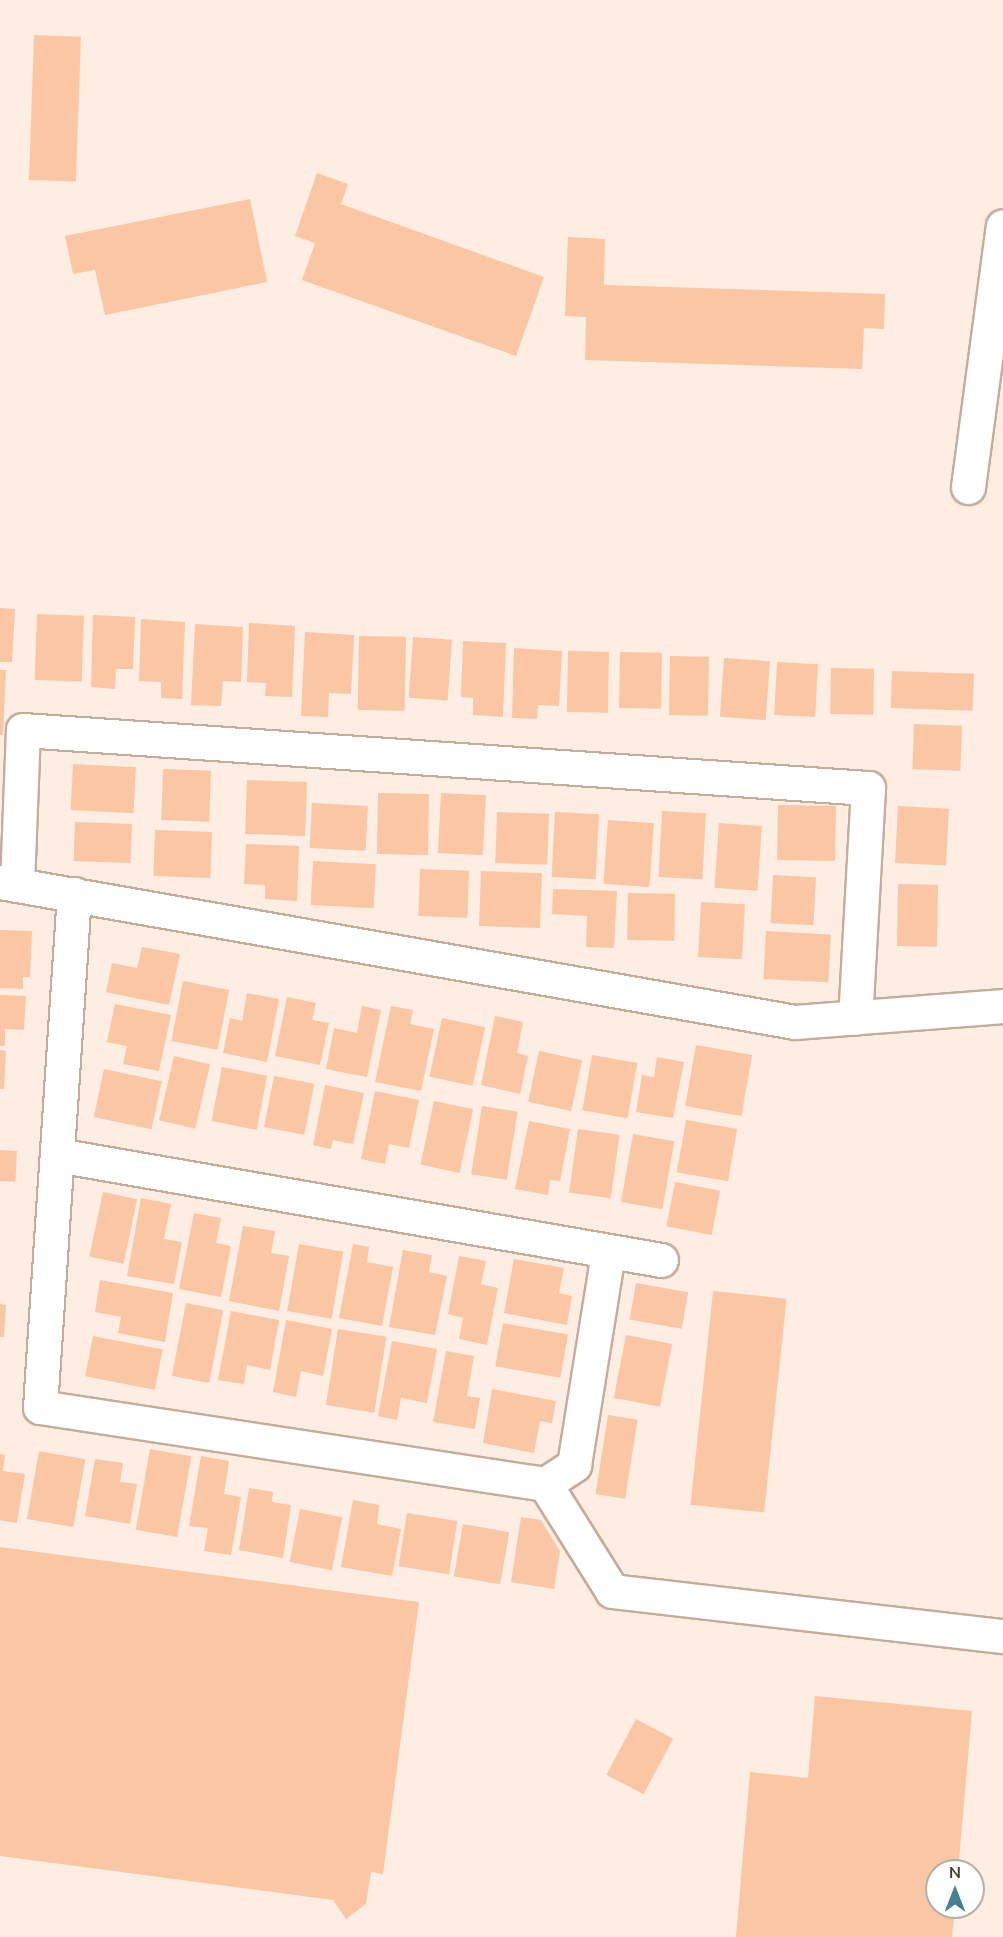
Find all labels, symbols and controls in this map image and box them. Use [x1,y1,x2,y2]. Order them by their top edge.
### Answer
north arrow [925,1859,985,1919]
text: N [949,1862,961,1884]

